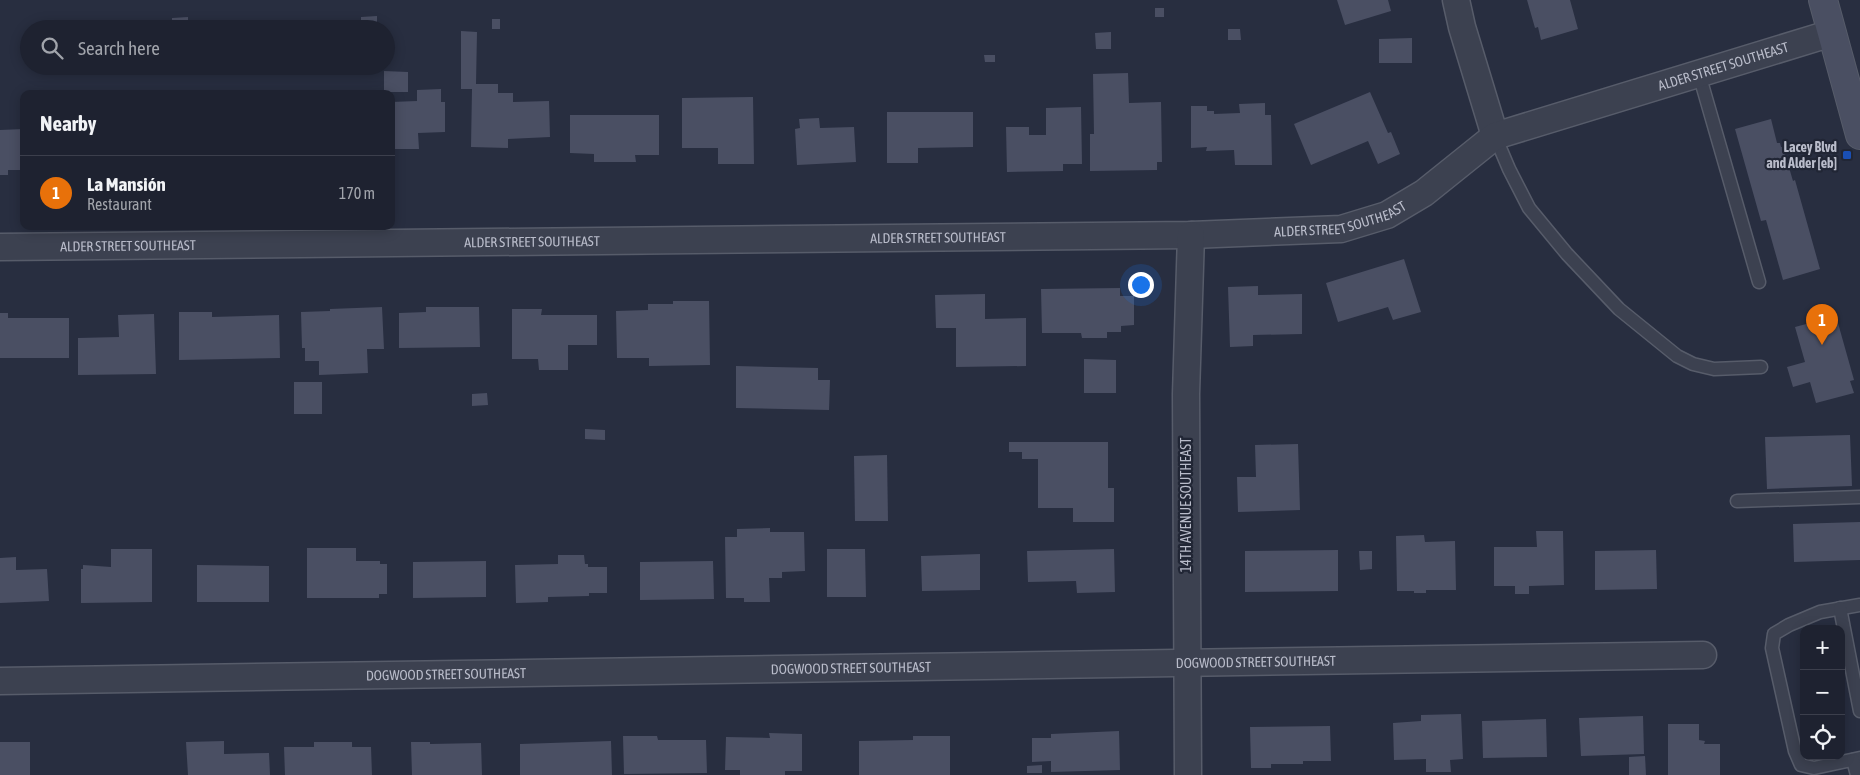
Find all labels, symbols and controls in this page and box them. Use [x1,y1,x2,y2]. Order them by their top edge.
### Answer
search box [20,20,395,75]
icon: search [38,34,66,62]
text: Search here [78,37,160,59]
street label: ALDER STREET SOUTHEAST [1656,39,1790,94]
text: Nearby [40,111,96,135]
place label: Lacey Blvd and Alder [eb] [1766,139,1837,171]
marker: Lacey Blvd and Alder [eb] [1841,149,1853,161]
text: La Mansión [87,173,166,195]
text: 1 [52,184,60,202]
text: 170 m [339,184,375,202]
text: Restaurant [87,195,152,213]
street label: ALDER STREET SOUTHEAST [1274,198,1409,240]
street label: ALDER STREET SOUTHEAST [870,229,1006,246]
street label: ALDER STREET SOUTHEAST [464,233,600,250]
street label: ALDER STREET SOUTHEAST [60,237,196,254]
your location [1128,272,1154,298]
pin: 1 [1806,304,1838,345]
street label: 14TH AVENUE SOUTHEAST [1178,438,1194,572]
map controls [1800,625,1845,760]
button: + [1800,625,1845,670]
street label: DOGWOOD STREET SOUTHEAST [1176,653,1336,671]
street label: DOGWOOD STREET SOUTHEAST [771,659,931,677]
street label: DOGWOOD STREET SOUTHEAST [366,665,526,683]
button: − [1800,670,1845,715]
button: locate [1800,715,1845,760]

